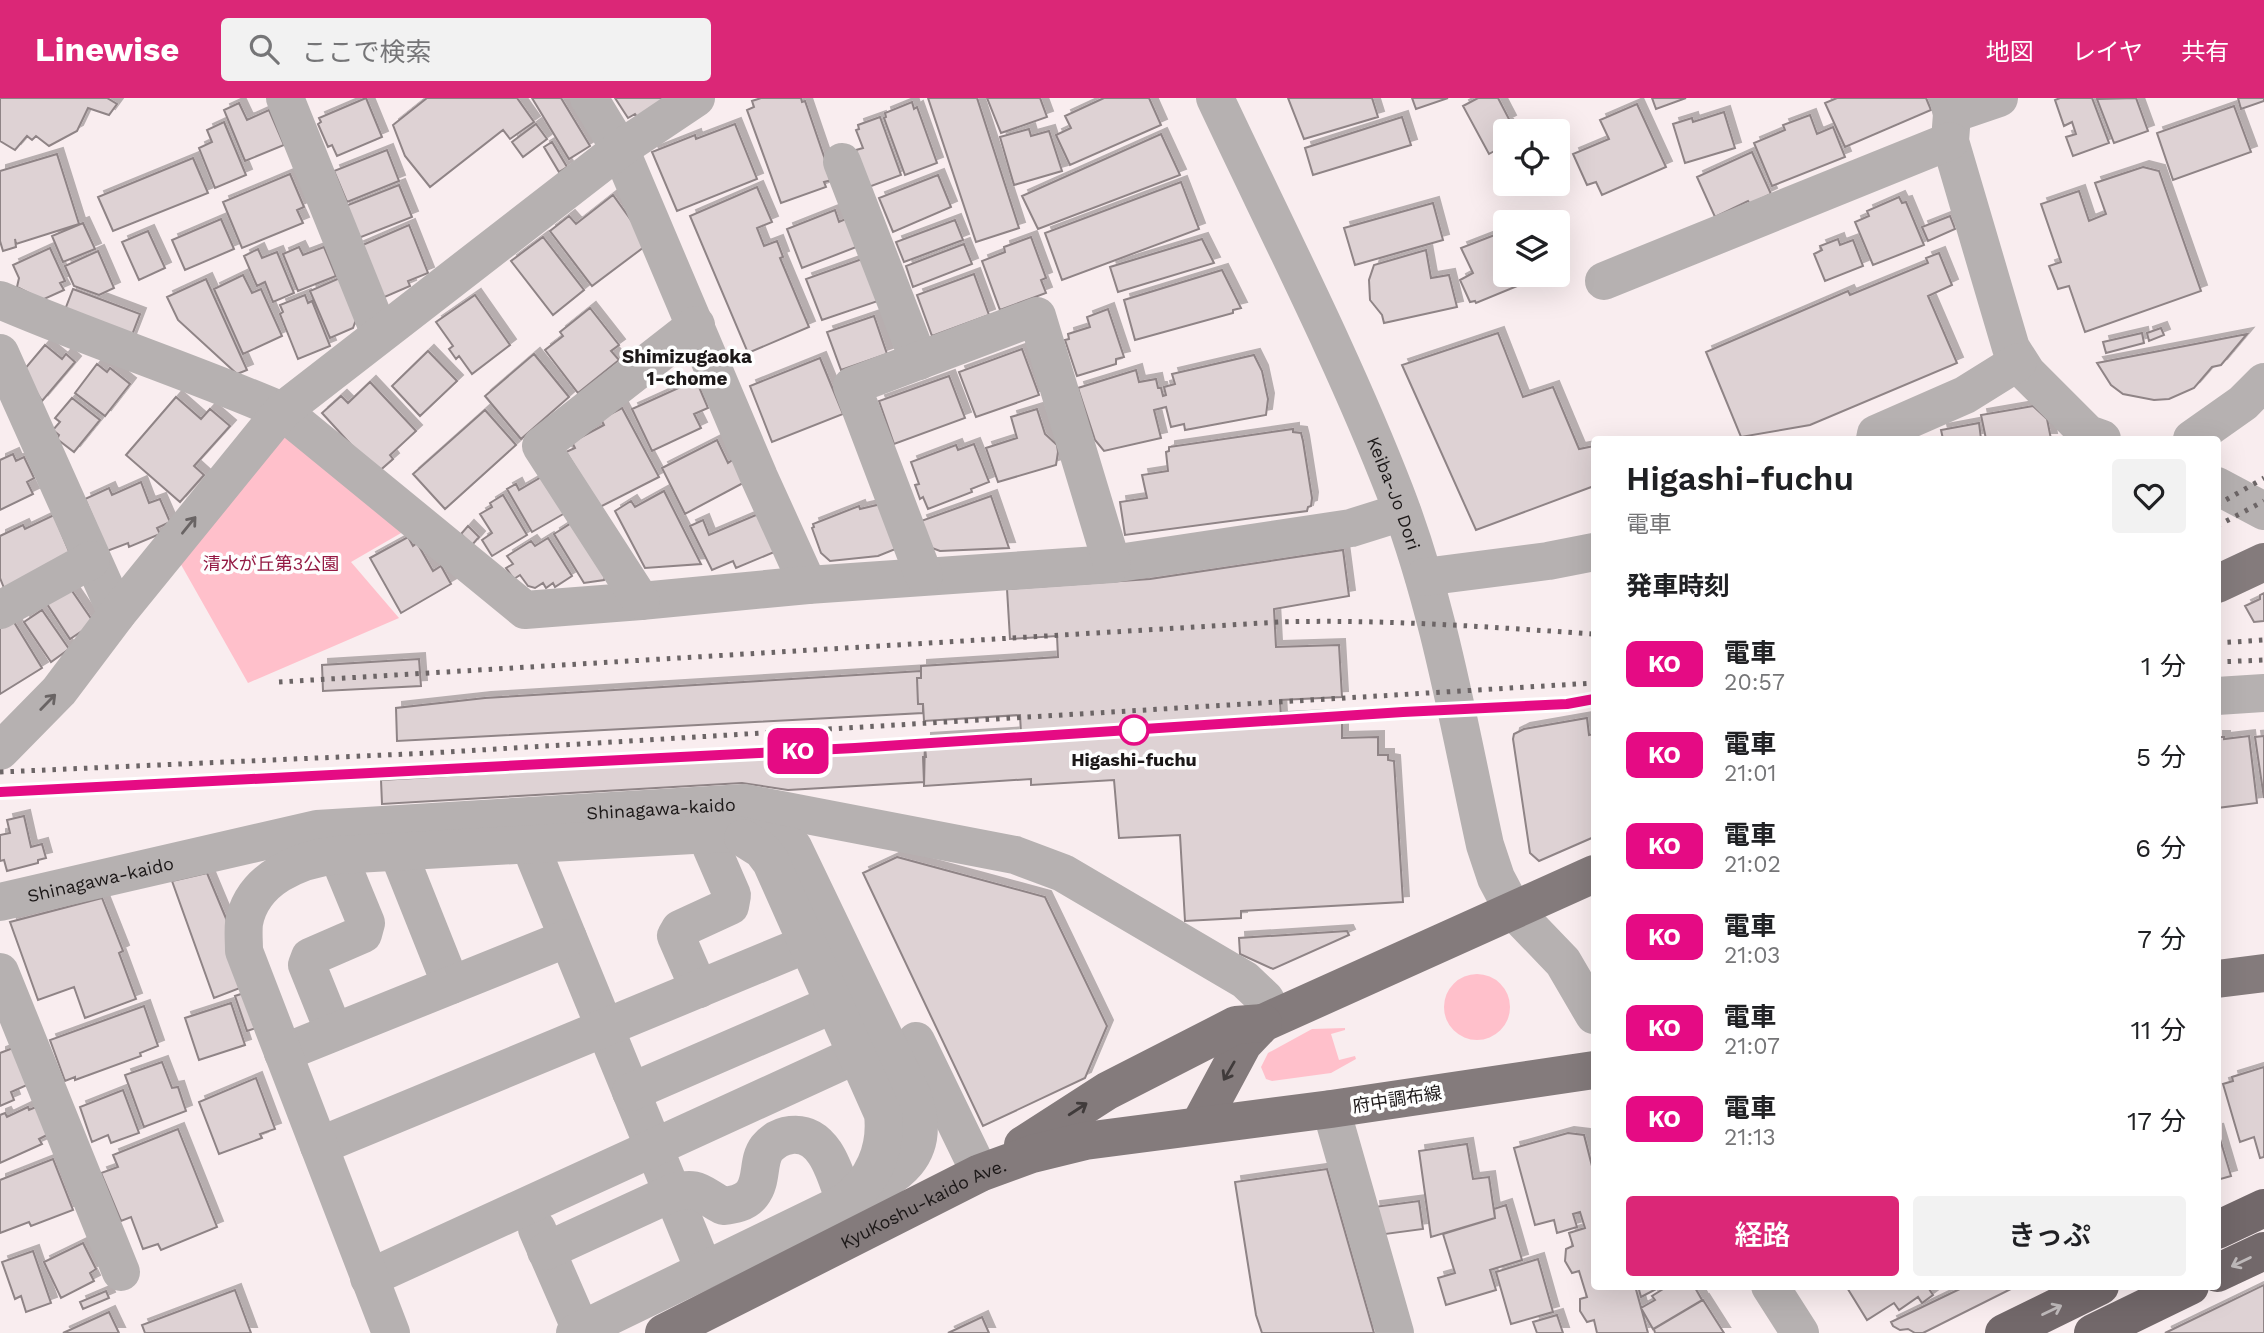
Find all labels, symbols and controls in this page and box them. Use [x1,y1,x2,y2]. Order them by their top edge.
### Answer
search box [221,18,711,81]
text: Linewise [35,30,179,69]
icon: search [245,30,283,68]
text: ここで検索 [301,37,431,67]
text: 地図 [1986,38,2034,66]
text: レイヤ [2072,38,2143,66]
text: 共有 [2181,38,2229,66]
map controls [1493,119,1570,287]
button: locate [1493,119,1570,196]
button: layers [1493,210,1570,287]
district label: Shimizugaoka 1-chome [622,345,752,390]
street label: Keiba-Jo Dori [1363,433,1425,552]
text: Higashi-fuchu [1626,459,1854,498]
button: heart [2112,459,2186,533]
text: 電車 [1626,511,1672,538]
one-way arrow [181,516,197,534]
park label: 清水が丘第3公園 [203,553,339,574]
text: 発車時刻 [1626,571,1730,601]
text: 電車 [1724,638,1776,668]
text: KO [1648,650,1681,678]
text: 1 分 [2141,651,2186,681]
text: 20:57 [1724,669,1785,696]
one-way arrow [39,694,56,711]
marker: Higashi-fuchu [1119,715,1149,745]
line badge: KO [766,728,830,774]
text: 電車 [1724,729,1776,759]
text: KO [782,737,814,765]
text: KO [1648,741,1681,769]
text: 5 分 [2136,742,2186,772]
place label: Higashi-fuchu [1071,749,1197,770]
text: 21:01 [1724,760,1776,787]
street label: Shinagawa-kaido [586,793,736,823]
text: 電車 [1724,820,1776,850]
text: KO [1648,832,1681,860]
text: 6 分 [2135,833,2186,863]
text: 21:02 [1724,851,1781,878]
street label: Shinagawa-kaido [25,852,176,906]
text: 電車 [1724,911,1776,941]
text: KO [1648,923,1681,951]
text: 7 分 [2137,924,2186,954]
text: 21:03 [1724,942,1780,969]
text: 電車 [1724,1002,1776,1032]
text: KO [1648,1014,1681,1042]
text: 11 分 [2131,1015,2186,1045]
text: 21:07 [1724,1033,1780,1060]
one-way arrow [1222,1061,1236,1081]
street label: 府中調布線 [1351,1082,1443,1116]
text: 電車 [1724,1093,1776,1123]
one-way arrow [1068,1102,1088,1116]
text: KO [1648,1105,1681,1133]
text: 17 分 [2127,1106,2186,1136]
text: 21:13 [1724,1124,1776,1151]
street label: KyuKoshu-kaido Ave. [837,1154,1009,1253]
button: 経路 [1626,1196,1899,1276]
button: きっぷ [1913,1196,2186,1276]
one-way arrow [2231,1256,2252,1269]
one-way arrow [2041,1302,2062,1316]

